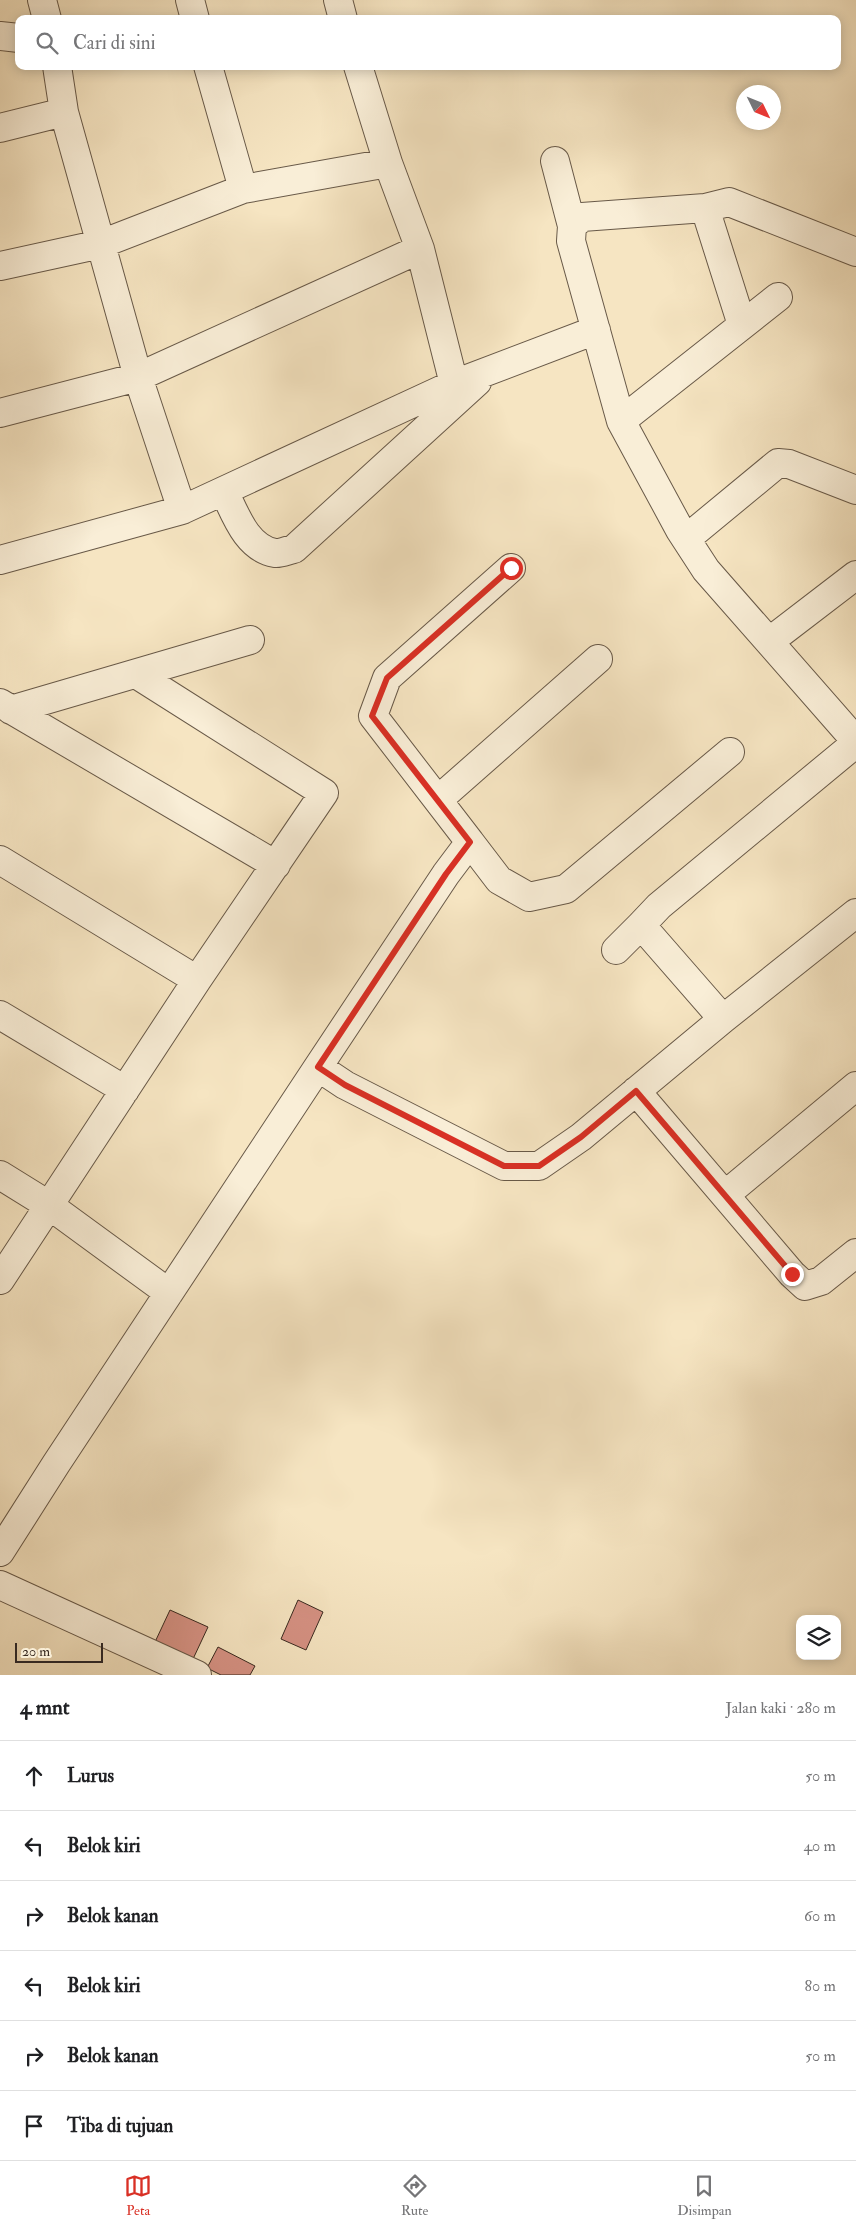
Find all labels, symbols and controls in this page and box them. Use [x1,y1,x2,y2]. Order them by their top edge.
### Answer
search box [15,15,841,70]
icon: search [33,29,61,57]
text: Cari di sini [73,31,156,55]
north arrow [736,85,781,130]
route start [500,557,523,580]
route end [781,1263,804,1286]
map controls [796,1615,841,1660]
button: layers [796,1615,841,1660]
scale bar [15,1640,102,1663]
text: 20 m [22,1643,50,1660]
text: 4 mnt [20,1694,70,1721]
text: Jalan kaki · 280 m [726,1698,836,1718]
icon: ahead [20,1762,48,1790]
text: Lurus [67,1764,114,1788]
text: 50 m [805,1766,836,1786]
icon: left [20,1832,48,1860]
text: Belok kiri [67,1834,141,1858]
text: 40 m [803,1836,836,1856]
icon: right [20,1902,48,1930]
text: Belok kanan [67,1904,158,1928]
text: 60 m [804,1906,836,1926]
icon: left [20,1972,48,2000]
text: Belok kiri [67,1974,141,1998]
text: 80 m [805,1976,836,1996]
icon: right [20,2042,48,2070]
text: Belok kanan [67,2044,158,2068]
text: 50 m [805,2046,836,2066]
icon: arrive [20,2112,48,2140]
text: Tiba di tujuan [67,2114,173,2138]
tab: Peta [124,2172,152,2219]
tab: Rute [401,2172,429,2219]
tab: Disimpan [677,2172,732,2219]

